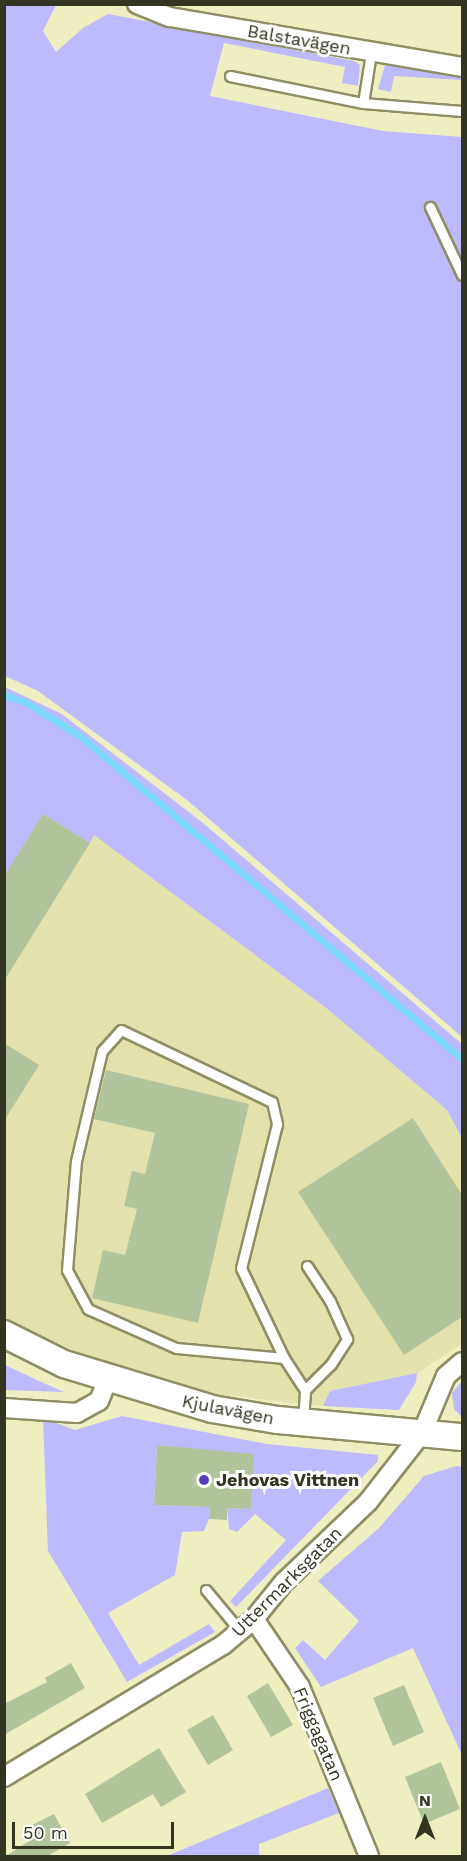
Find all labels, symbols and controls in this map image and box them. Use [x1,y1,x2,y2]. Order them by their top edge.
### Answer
street label: Balstavägen [246,20,352,60]
street label: Kjulavägen [180,1390,276,1430]
place label: Jehovas Vittnen [216,1469,360,1491]
marker: Jehovas Vittnen [197,1473,211,1487]
street label: Uttermarksgatan [227,1522,347,1642]
street label: Friggagatan [289,1684,347,1784]
north arrow [395,1789,455,1849]
text: N [419,1791,431,1810]
scale bar [15,1810,177,1848]
text: 50 m [23,1822,68,1843]

